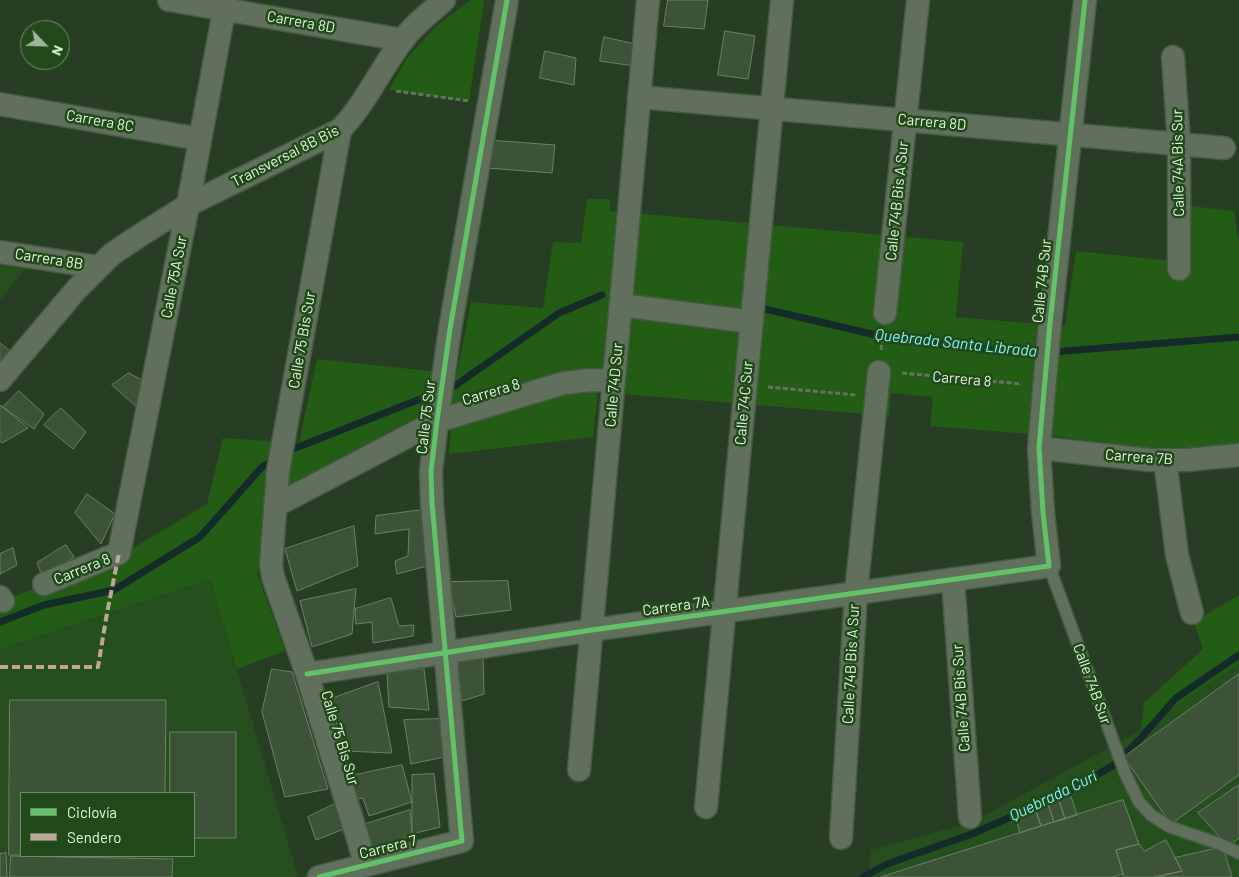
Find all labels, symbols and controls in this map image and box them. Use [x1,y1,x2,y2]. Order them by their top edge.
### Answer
street label: Carrera 8D [266,7,336,37]
north arrow [20,20,70,70]
text: N [49,43,68,59]
street label: Carrera 8C [65,106,135,136]
street label: Calle 74A Bis Sur [1168,109,1188,217]
street label: Carrera 8D [897,110,967,134]
street label: Transversal 8B Bis [228,121,342,191]
street label: Calle 74B Bis A Sur [882,140,912,262]
street label: Calle 75A Sur [157,234,191,320]
street label: Calle 74B Sur [1029,238,1055,324]
street label: Carrera 8B [14,245,84,273]
street label: Calle 75 Bis Sur [285,290,319,390]
water label: Quebrada Santa Librada [874,325,1038,361]
street label: Calle 74D Sur [601,342,627,428]
street label: Calle 74C Sur [731,360,757,446]
street label: Carrera 8 [932,367,992,391]
street label: Carrera 8 [460,375,522,409]
street label: Calle 75 Sur [413,379,439,455]
street label: Carrera 7B [1104,446,1174,468]
street label: Carrera 8 [51,550,113,588]
street label: Carrera 7A [641,592,711,620]
street label: Calle 74B Bis A Sur [839,604,863,724]
street label: Calle 74B Sur [1069,641,1115,727]
street label: Calle 74B Bis Sur [948,643,974,753]
street label: Calle 75 Bis Sur [317,688,363,788]
water label: Quebrada Curí [1006,767,1100,825]
legend [20,792,195,857]
text: Ciclovía [67,803,117,821]
text: Sendero [67,828,121,846]
street label: Carrera 7 [357,831,419,863]

